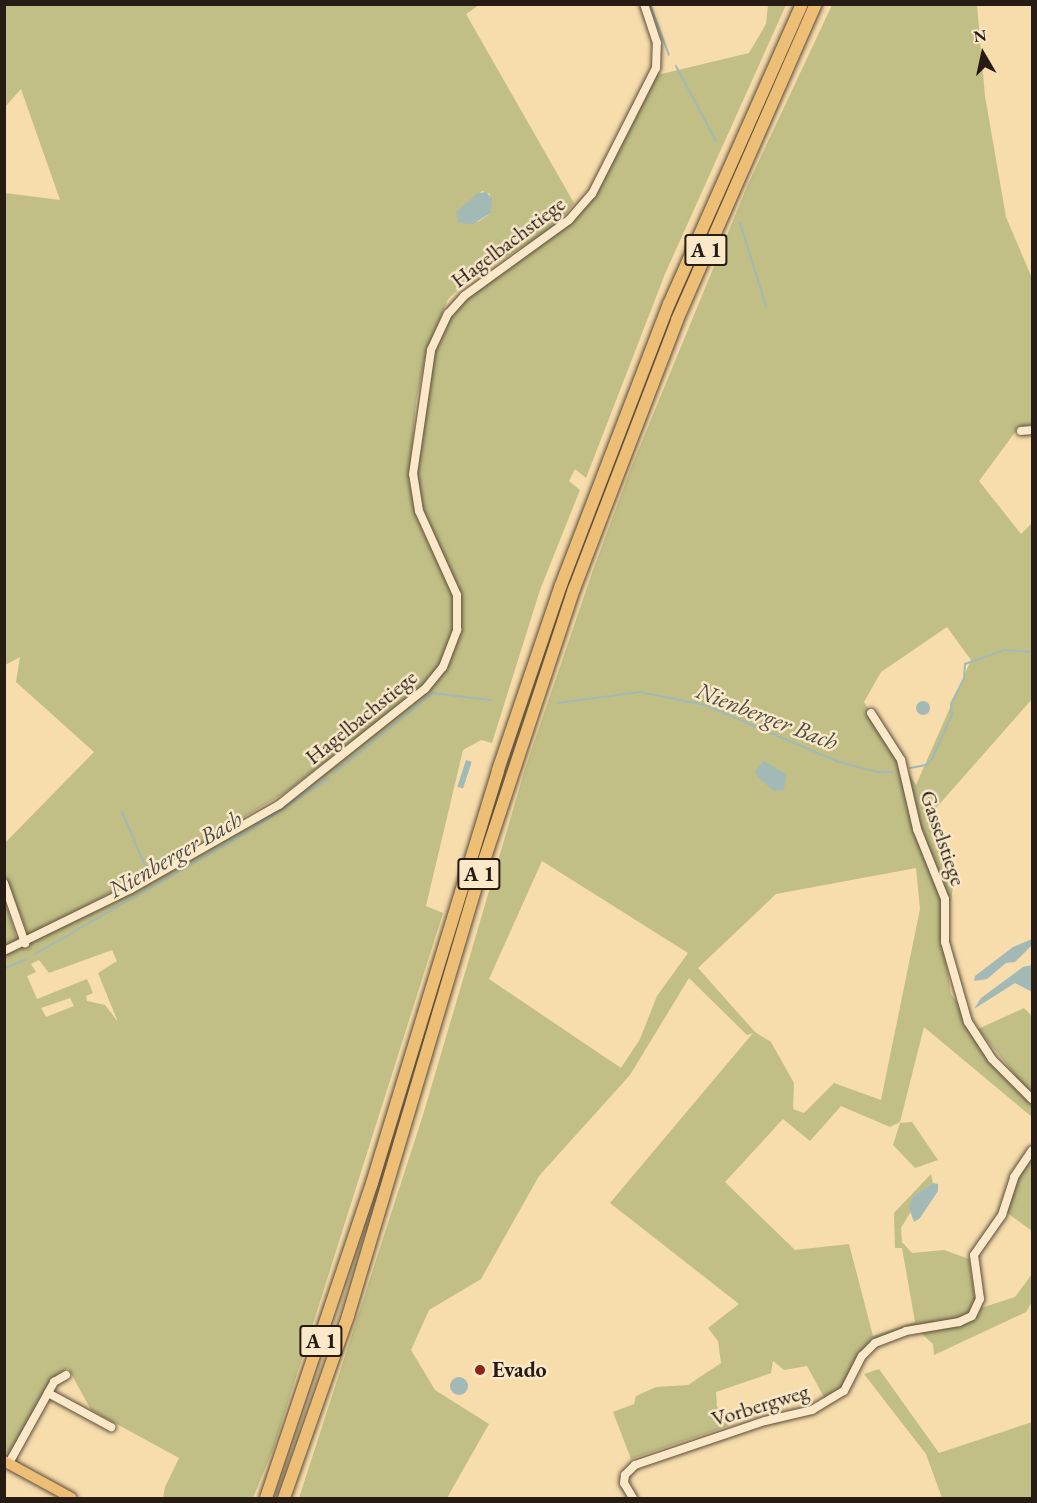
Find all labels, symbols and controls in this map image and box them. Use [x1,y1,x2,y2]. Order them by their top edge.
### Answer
north arrow [953,24,1013,84]
text: N [972,24,988,47]
street label: Hagelbachstiege [446,191,570,293]
road number: A 1 [684,232,728,268]
street label: Hagelbachstiege [300,664,422,770]
water label: Nienberger Bach [692,676,842,756]
street label: Gasselstiege [914,787,972,889]
water label: Nienberger Bach [103,804,247,904]
road number: A 1 [456,856,502,892]
road number: A 1 [298,1323,344,1359]
place label: Evado [492,1357,547,1383]
marker: Evado [473,1363,487,1377]
street label: Vorbergweg [708,1378,812,1432]

